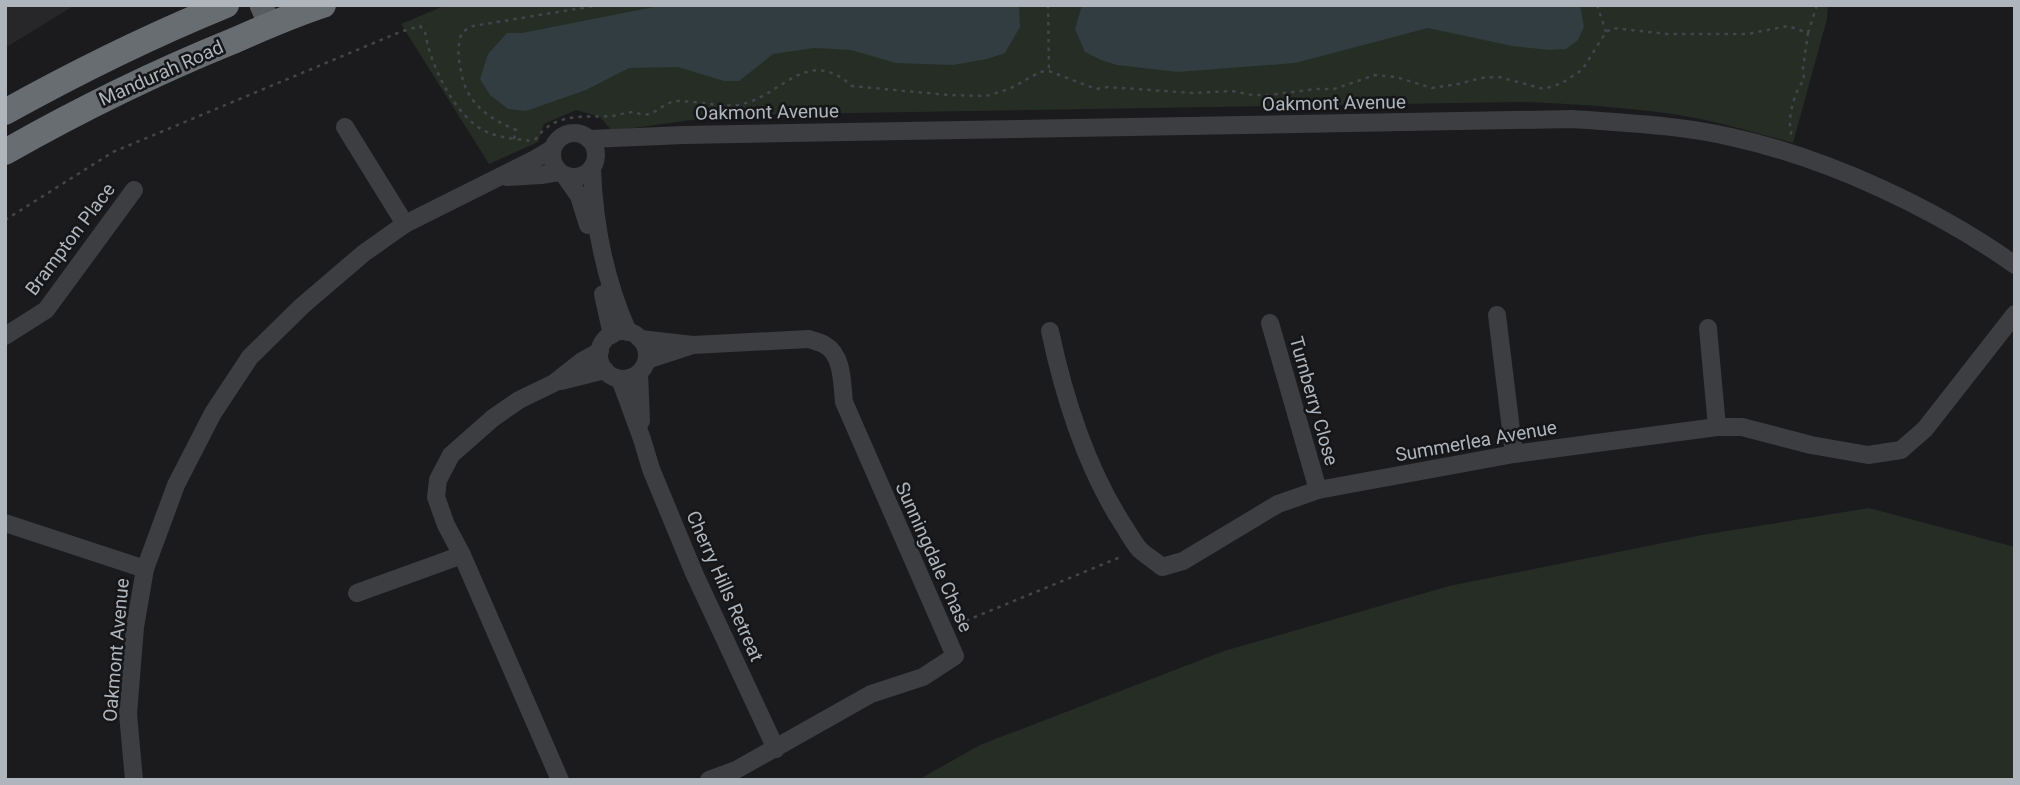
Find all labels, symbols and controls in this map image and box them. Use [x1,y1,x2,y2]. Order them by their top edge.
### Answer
street label: Mandurah Road [95,35,227,111]
street label: Oakmont Avenue [1262,90,1406,116]
street label: Oakmont Avenue [695,99,839,125]
street label: Brampton Place [20,178,120,300]
street label: Turnberry Close [1285,334,1343,468]
street label: Summerlea Avenue [1394,415,1558,467]
street label: Sunningdale Chase [891,478,977,636]
street label: Cherry Hills Retreat [681,507,769,665]
street label: Oakmont Avenue [98,577,134,723]

